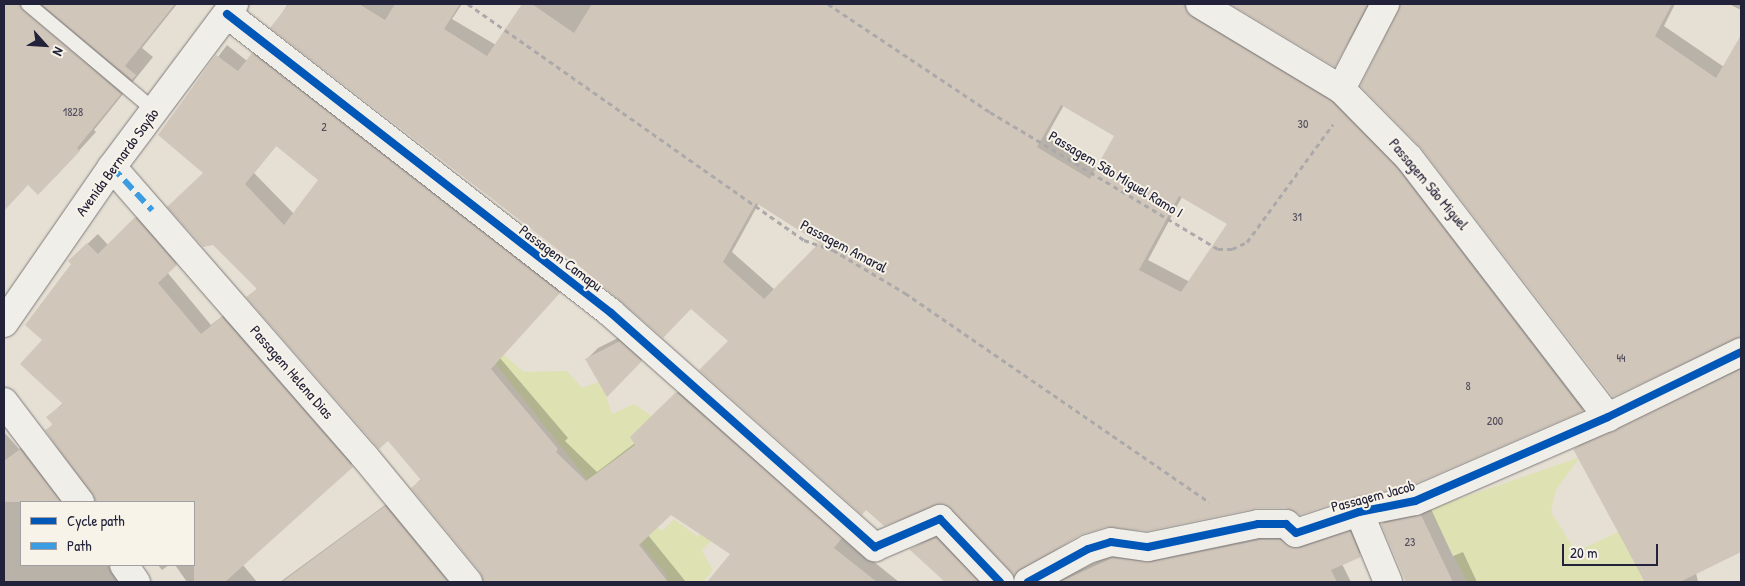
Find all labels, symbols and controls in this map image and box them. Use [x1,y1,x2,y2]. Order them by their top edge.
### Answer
north arrow [20,20,70,70]
text: N [49,44,69,59]
house number: 1828 [63,105,83,119]
street label: Avenida Bernardo Sayão [72,105,162,219]
house number: 30 [1298,117,1308,131]
house number: 2 [321,120,327,134]
street label: Passagem São Miguel Ramo I [1046,127,1186,221]
street label: Passagem São Miguel [1385,135,1473,233]
house number: 31 [1292,210,1302,224]
street label: Passagem Amaral [797,216,891,276]
street label: Passagem Camapu [516,221,606,295]
street label: Passagem Helena Dias [246,322,338,422]
house number: 44 [1617,351,1625,365]
house number: 8 [1465,379,1471,393]
house number: 200 [1487,414,1503,428]
street label: Passagem Jacob [1329,476,1417,516]
legend [20,501,195,566]
text: Cycle path [67,510,125,531]
scale bar [1565,534,1661,566]
text: Path [67,535,92,556]
house number: 23 [1405,535,1415,549]
text: 20 m [1570,542,1597,563]

